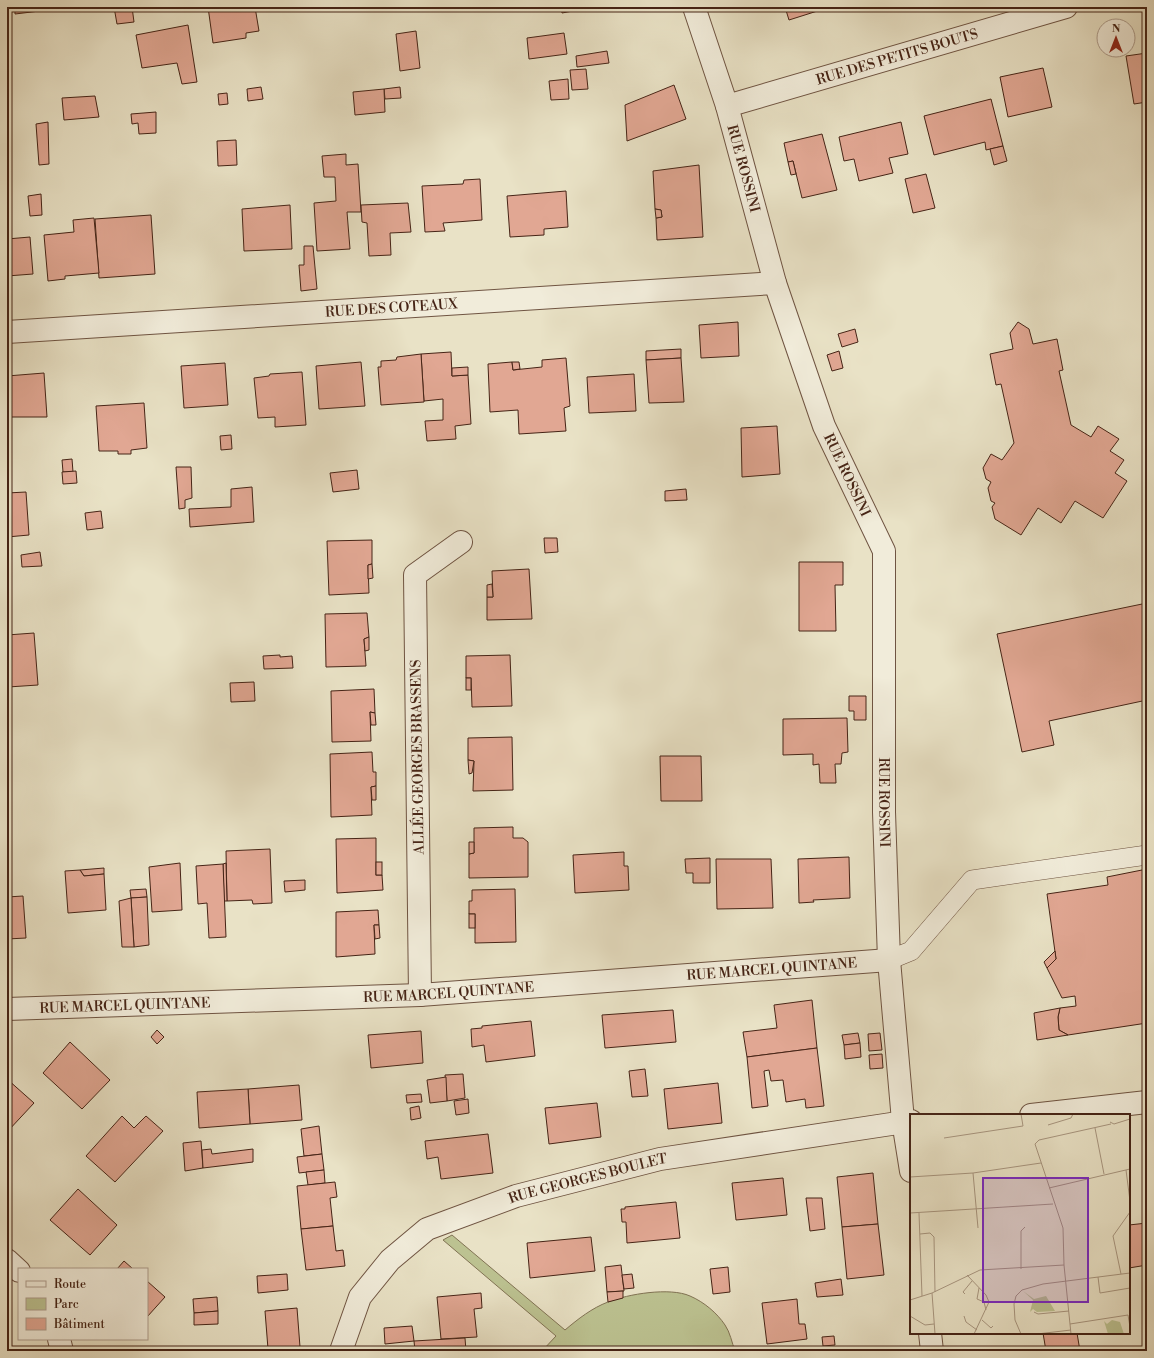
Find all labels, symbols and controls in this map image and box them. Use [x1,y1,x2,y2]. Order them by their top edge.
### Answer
north arrow [1096,18,1136,58]
text: N [1112,22,1121,36]
street label: RUE DES PETITS BOUTS [814,25,980,90]
street label: RUE ROSSINI [722,123,764,215]
street label: RUE DES COTEAUX [324,295,459,322]
street label: RUE ROSSINI [819,431,874,520]
street label: ALLÉE GEORGES BRASSENS [405,659,429,856]
street label: RUE ROSSINI [874,757,893,848]
street label: RUE MARCEL QUINTANE [686,954,858,985]
street label: RUE MARCEL QUINTANE [363,979,535,1007]
street label: RUE MARCEL QUINTANE [39,994,211,1018]
inset map [910,1114,1130,1334]
street label: RUE GEORGES BOULET [506,1150,669,1208]
legend [18,1268,148,1340]
text: Route [54,1277,86,1292]
text: Parc [54,1297,79,1312]
text: Bâtiment [53,1317,105,1332]

